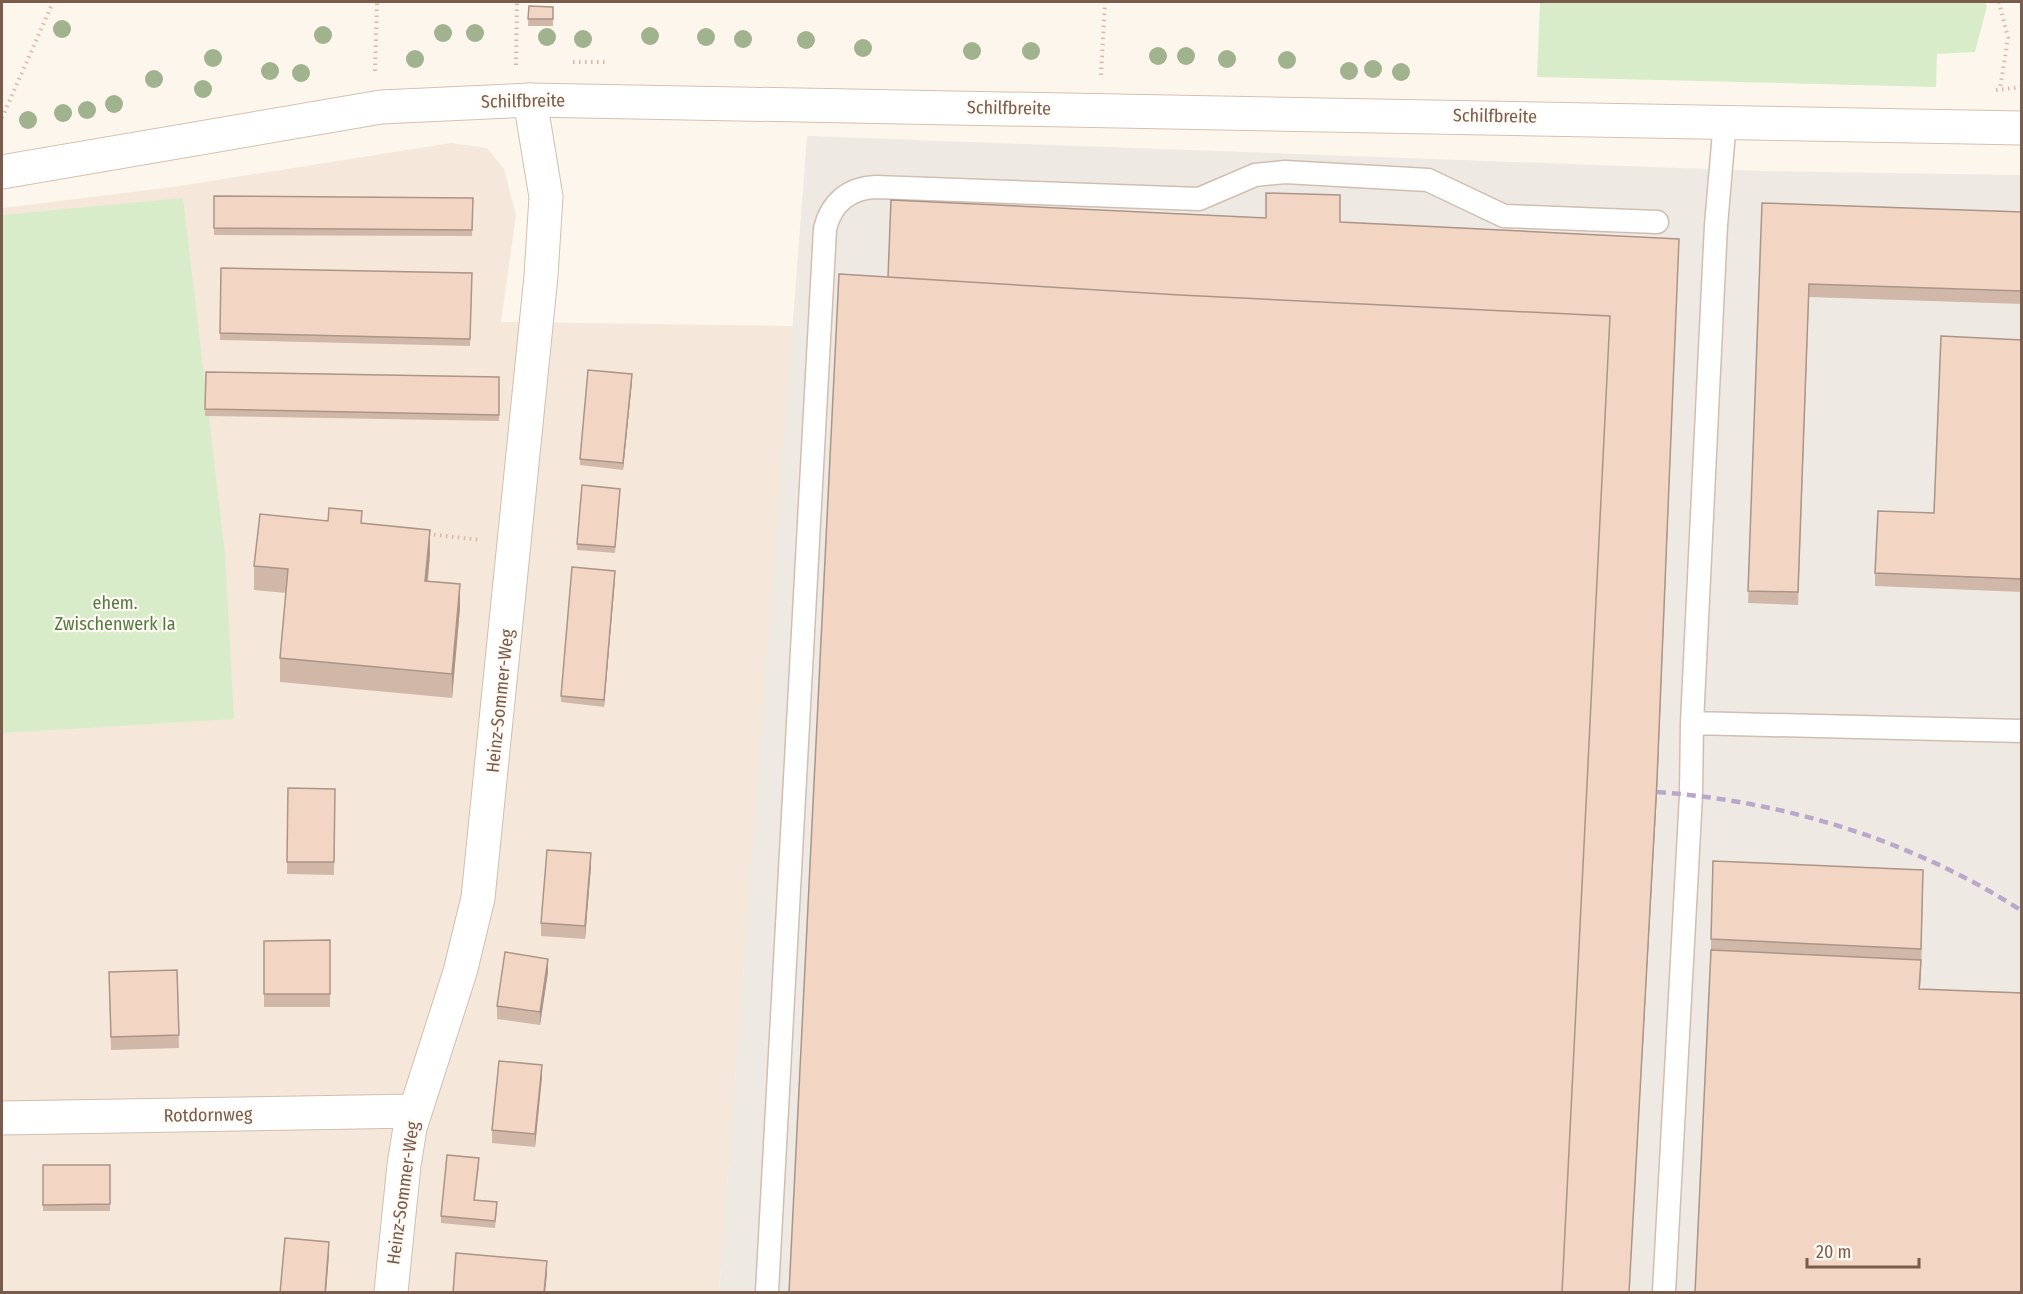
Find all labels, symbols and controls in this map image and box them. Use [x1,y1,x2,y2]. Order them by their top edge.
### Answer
street label: Schilfbreite [481,89,565,113]
street label: Schilfbreite [967,96,1051,120]
street label: Schilfbreite [1453,104,1537,128]
park label: ehem. Zwischenwerk Ia [54,592,176,635]
street label: Heinz-Sommer-Weg [482,628,519,774]
street label: Rotdornweg [163,1103,253,1127]
street label: Heinz-Sommer-Weg [382,1120,424,1266]
scale bar [1807,1231,1920,1269]
text: 20 m [1816,1241,1851,1263]

